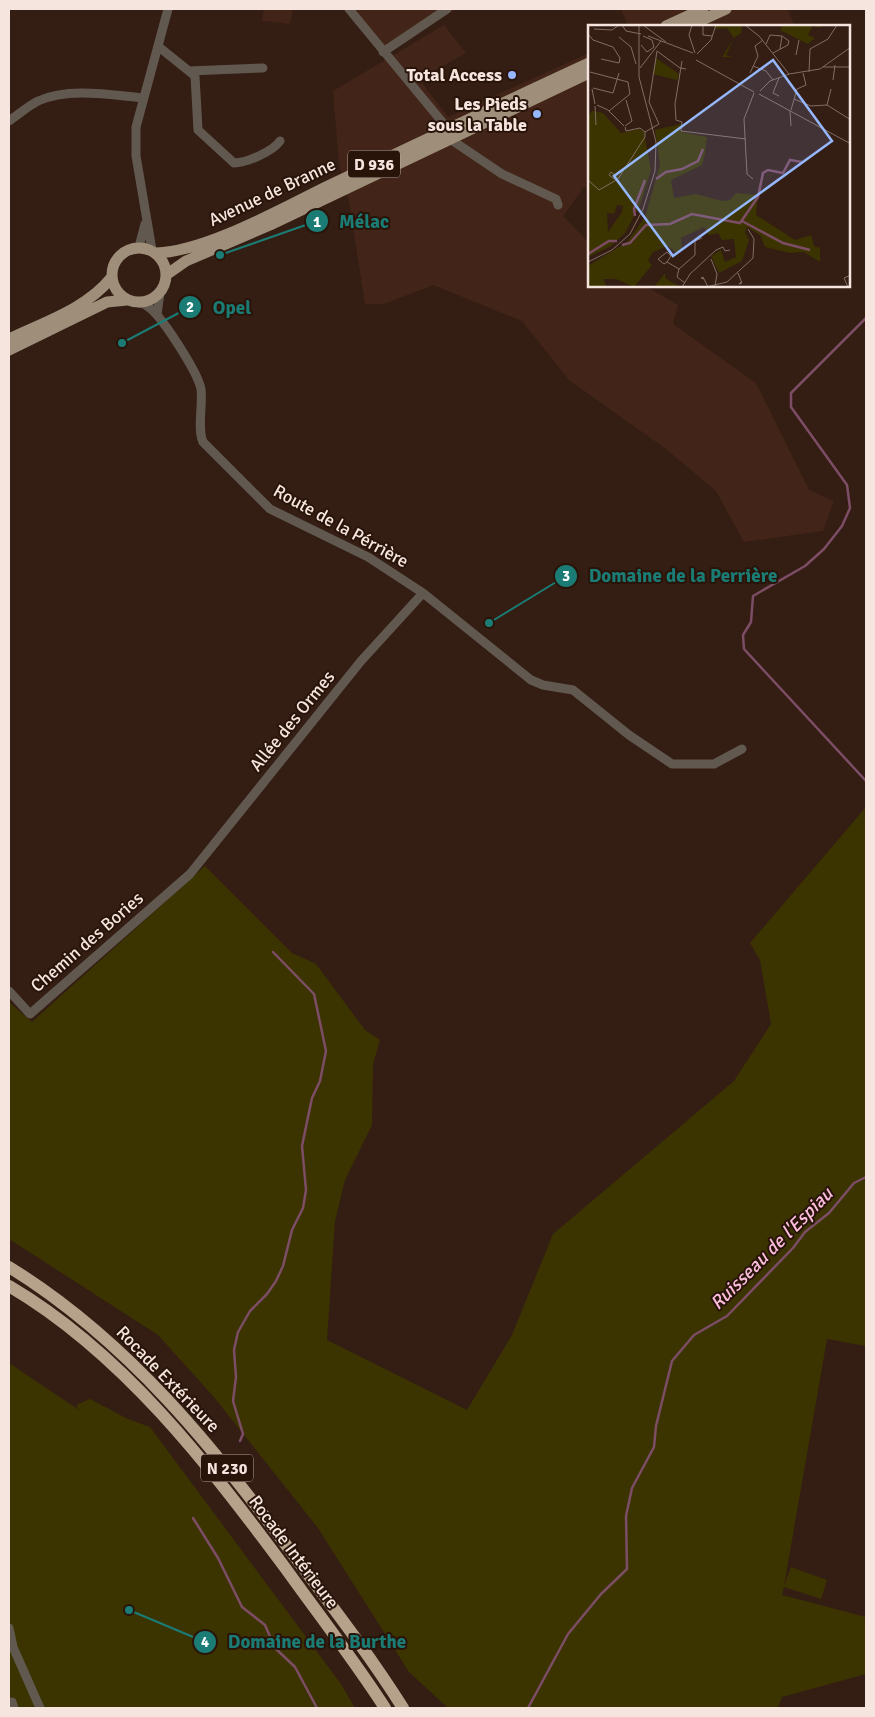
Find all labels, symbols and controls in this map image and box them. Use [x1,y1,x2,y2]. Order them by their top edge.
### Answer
inset map [588,25,850,288]
place label: Total Access [406,64,502,86]
marker: Total Access [506,69,518,81]
place label: Les Pieds sous la Table [428,93,527,136]
marker: Les Pieds sous la Table [531,108,543,120]
road number: D 936 [348,150,400,178]
street label: Avenue de Branne [205,153,339,231]
callout: Mélac [304,204,399,238]
text: Mélac [339,210,389,234]
text: 1 [313,213,321,231]
callout: Opel [178,290,261,324]
text: Opel [213,296,251,320]
text: 2 [186,298,194,316]
street label: Route de la Pérrière [270,480,412,572]
callout: Domaine de la Perrière [553,559,787,593]
text: Domaine de la Perrière [589,564,777,588]
text: 3 [562,567,570,585]
street label: Allée des Ormes [245,666,339,776]
street label: Chemin des Bories [26,887,148,997]
water label: Ruisseau de l'Espiau [705,1181,839,1315]
street label: Rocade Extérieure [112,1321,224,1437]
road number: N 230 [201,1455,253,1482]
street label: Rocade Intérieure [244,1491,344,1613]
callout: Domaine de la Burthe [193,1625,416,1659]
text: Domaine de la Burthe [228,1630,406,1654]
text: 4 [201,1633,209,1651]

